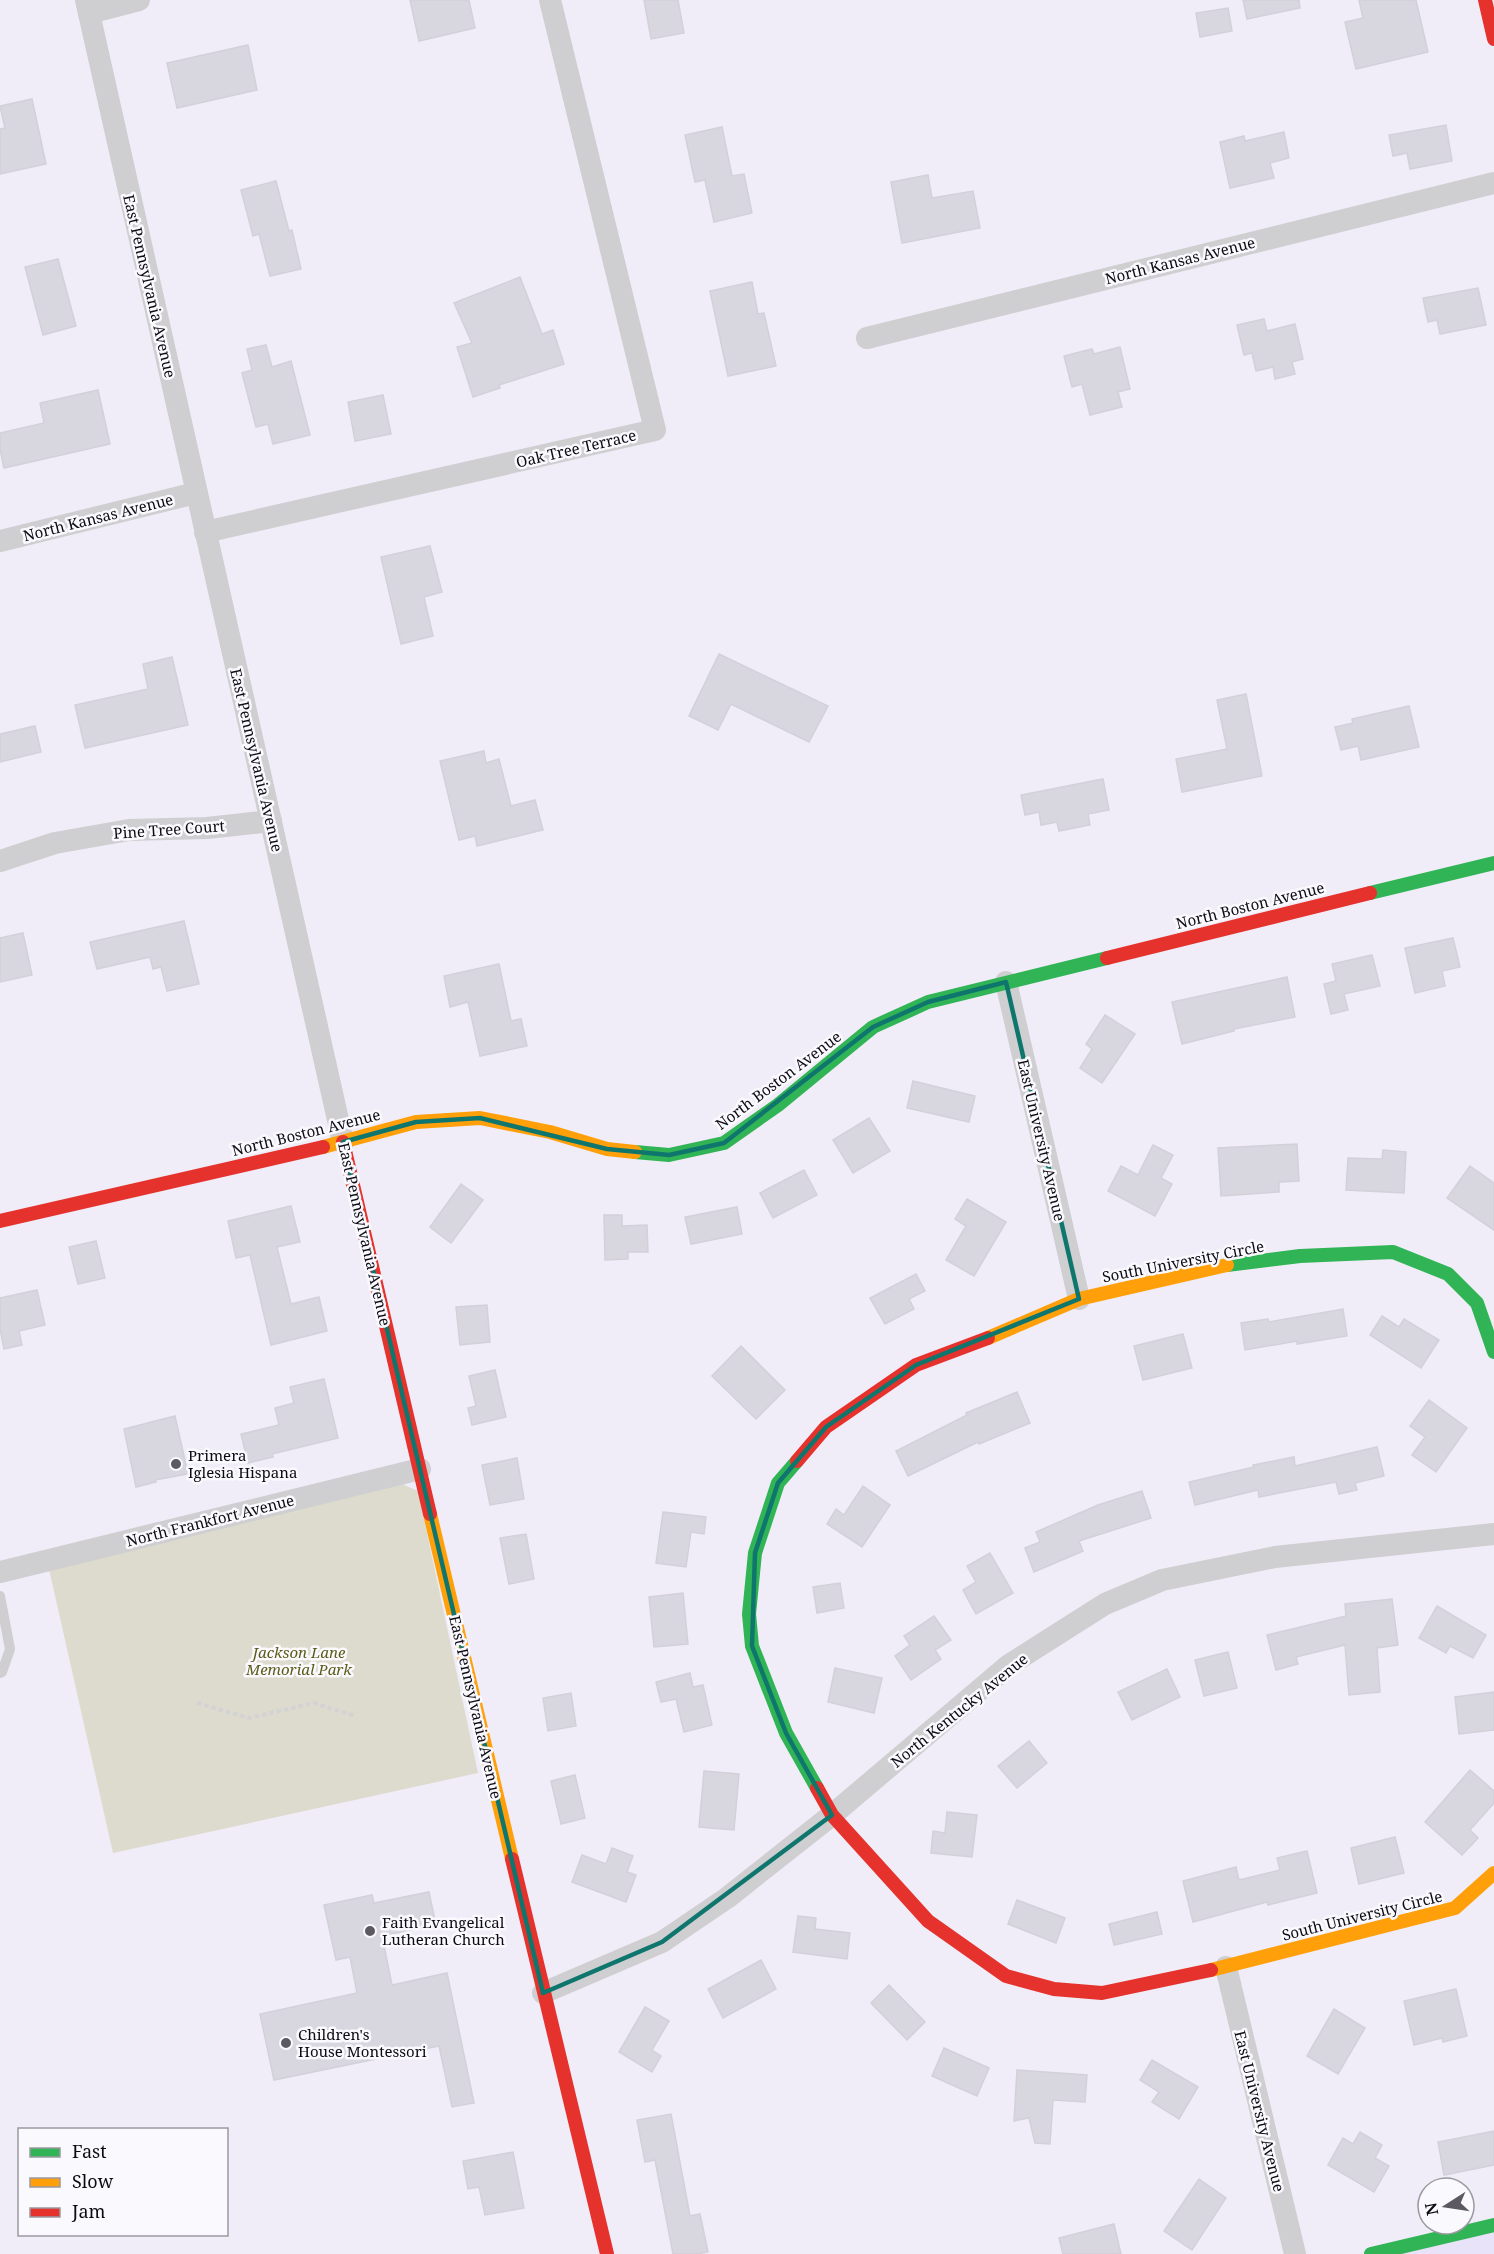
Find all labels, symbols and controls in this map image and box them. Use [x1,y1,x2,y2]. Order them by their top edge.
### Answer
street label: East Pennsylvania Avenue [119,192,181,380]
street label: North Kansas Avenue [1103,232,1257,288]
street label: Oak Tree Terrace [514,424,638,472]
street label: North Kansas Avenue [21,489,175,545]
street label: East Pennsylvania Avenue [226,666,288,854]
street label: Pine Tree Court [113,815,225,843]
street label: North Boston Avenue [1174,877,1326,933]
street label: North Boston Avenue [711,1026,845,1134]
street label: East University Avenue [1014,1057,1070,1223]
street label: North Boston Avenue [230,1104,382,1160]
street label: East Pennsylvania Avenue [334,1140,396,1328]
street label: South University Circle [1100,1235,1266,1287]
place label: Primera Iglesia Hispana [188,1445,297,1482]
marker: Primera Iglesia Hispana [169,1457,183,1471]
street label: North Frankfort Avenue [124,1489,296,1551]
street label: East Pennsylvania Avenue [445,1613,507,1801]
park label: Jackson Lane Memorial Park [245,1642,352,1679]
street label: North Kentucky Avenue [886,1649,1032,1771]
street label: South University Circle [1280,1885,1444,1945]
place label: Faith Evangelical Lutheran Church [382,1912,505,1949]
marker: Faith Evangelical Lutheran Church [363,1924,377,1938]
place label: Children's House Montessori [298,2024,427,2061]
street label: East University Avenue [1230,2028,1290,2194]
marker: Children's House Montessori [279,2036,293,2050]
legend [18,2128,228,2236]
text: Fast [72,2139,107,2163]
text: Slow [72,2169,114,2193]
north arrow [1416,2176,1476,2236]
text: Jam [71,2199,106,2223]
text: N [1419,2200,1443,2218]

